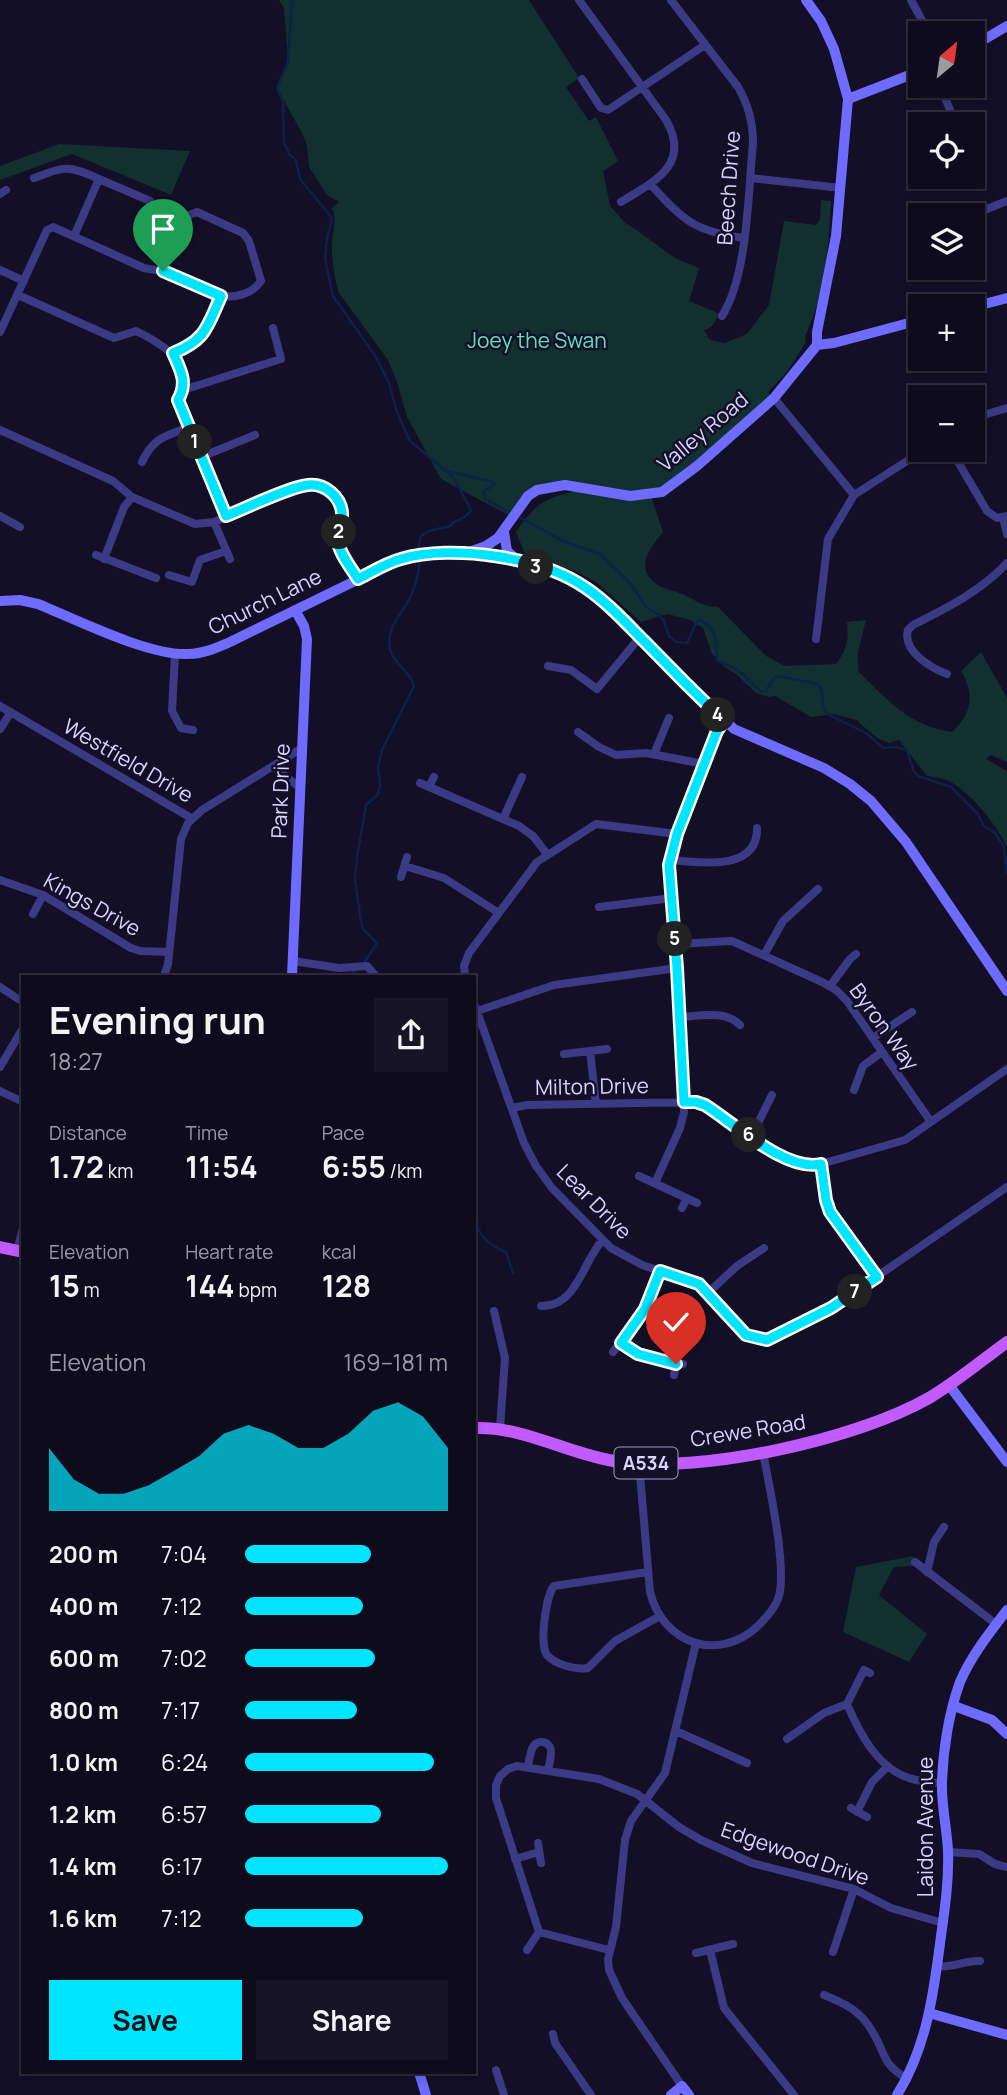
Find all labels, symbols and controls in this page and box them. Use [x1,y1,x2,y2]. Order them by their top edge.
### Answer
north arrow [908,21,985,98]
map controls [908,21,985,462]
button: locate [908,112,985,189]
street label: Beech Drive [710,130,746,246]
pin [133,199,193,271]
button: layers [908,203,985,280]
icon: arrive [144,210,182,248]
button: + [908,294,985,371]
park label: Joey the Swan [467,326,607,354]
street label: Valley Road [651,385,754,477]
button: − [908,385,985,462]
pin: 1 [178,424,212,460]
text: 1 [190,428,199,454]
pin: 2 [322,514,356,550]
text: 2 [333,518,344,544]
pin: 3 [518,550,554,584]
text: 3 [530,553,541,579]
street label: Church Lane [203,562,326,641]
pin: 4 [700,698,736,732]
text: 4 [712,701,723,727]
street label: Westfield Drive [58,712,199,809]
street label: Park Drive [264,743,296,839]
street label: Kings Drive [39,866,146,942]
pin: 5 [658,922,692,956]
text: 5 [669,925,680,951]
street label: Byron Way [844,977,926,1076]
text: Evening run [49,993,266,1045]
button: share [374,998,448,1072]
text: 18:27 [49,1045,103,1077]
street label: Milton Drive [535,1071,649,1101]
pin: 6 [732,1118,766,1152]
text: Distance [49,1120,127,1146]
text: Time [185,1120,228,1146]
text: Pace [322,1120,365,1146]
text: 6 [743,1121,754,1147]
text: 1.72 [49,1146,104,1187]
text: 11:54 [185,1146,258,1187]
text: 6:55 [322,1146,386,1187]
text: km [104,1158,133,1184]
text: /km [386,1158,422,1184]
street label: Lear Drive [551,1158,638,1245]
text: Elevation [49,1239,129,1265]
text: Heart rate [185,1239,273,1265]
text: kcal [322,1239,356,1265]
text: 15 [49,1265,80,1306]
text: 144 [185,1265,235,1306]
text: 128 [322,1265,371,1306]
pin: 7 [838,1274,872,1310]
text: m [80,1277,100,1303]
text: bpm [235,1277,277,1303]
text: 7 [849,1278,860,1304]
pin [646,1292,706,1364]
icon: check [657,1303,695,1341]
text: Elevation [49,1346,146,1378]
text: 169–181 m [343,1346,448,1378]
street label: Crewe Road [688,1407,807,1453]
road number: A534 [614,1448,678,1478]
text: 200 m [49,1538,118,1570]
text: 7:04 [161,1538,207,1570]
text: 400 m [49,1590,119,1622]
text: 7:12 [161,1590,202,1622]
text: 600 m [49,1642,119,1674]
text: 7:02 [161,1642,207,1674]
text: 800 m [49,1694,119,1726]
text: 7:17 [161,1694,200,1726]
text: 1.0 km [49,1746,118,1778]
text: 6:24 [161,1746,208,1778]
street label: Laidon Avenue [911,1757,939,1897]
text: 1.2 km [49,1798,116,1830]
text: 6:57 [161,1798,207,1830]
street label: Edgewood Drive [717,1815,873,1892]
text: 1.4 km [49,1850,117,1882]
text: 6:17 [161,1850,203,1882]
text: 1.6 km [49,1902,117,1934]
text: 7:12 [161,1902,202,1934]
button: Save [49,1980,242,2060]
button: Share [256,1980,448,2060]

